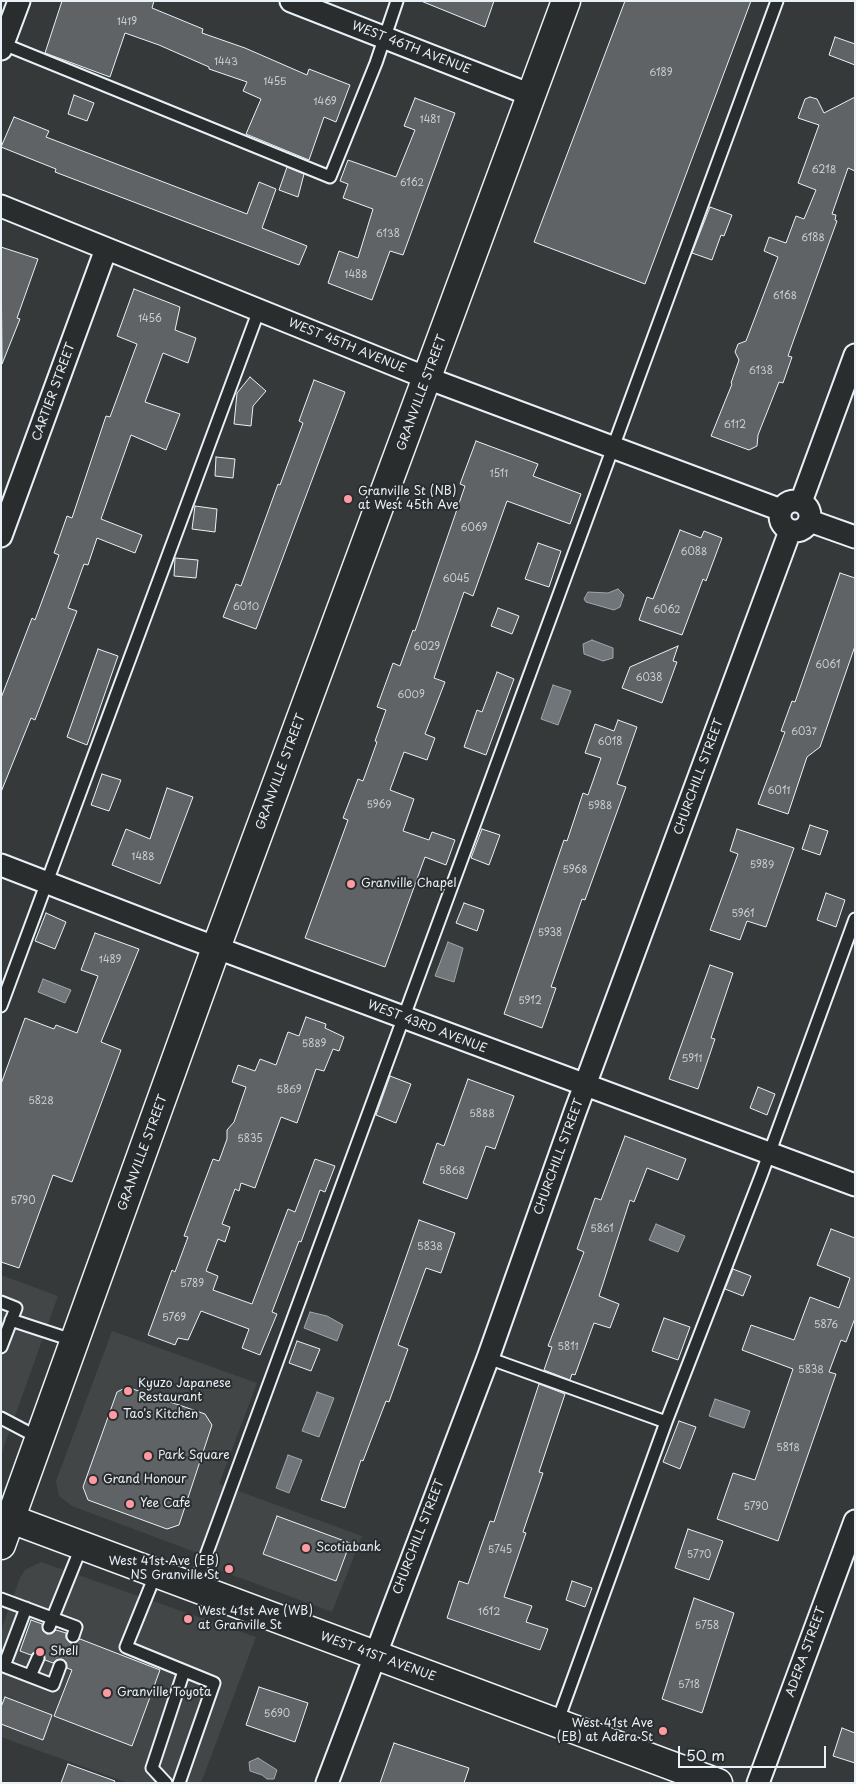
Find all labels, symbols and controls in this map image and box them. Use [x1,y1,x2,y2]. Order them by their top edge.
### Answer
house number: 1419 [117,16,137,28]
street label: WEST 46TH AVENUE [350,19,472,77]
house number: 1443 [214,56,238,68]
house number: 6189 [649,67,673,79]
house number: 1455 [264,76,286,88]
house number: 1469 [313,96,337,108]
house number: 1481 [420,114,440,126]
house number: 6218 [812,164,836,176]
house number: 6162 [400,177,424,189]
house number: 6138 [376,228,400,240]
house number: 6188 [801,232,825,244]
house number: 1488 [345,269,367,281]
house number: 6168 [773,290,797,302]
house number: 1456 [138,313,162,325]
street label: WEST 45TH AVENUE [286,316,408,376]
street label: GRANVILLE STREET [394,333,450,453]
street label: CARTIER STREET [30,341,78,443]
house number: 6138 [749,365,773,377]
house number: 6112 [724,419,746,431]
house number: 1511 [490,468,508,480]
place label: Granville St (NB) at West 45th Ave [358,485,459,513]
marker: Granville St (NB) at West 45th Ave [342,493,354,505]
house number: 6069 [461,522,487,534]
house number: 6088 [681,546,707,558]
house number: 6045 [442,573,470,585]
house number: 6010 [233,601,259,613]
house number: 6062 [653,604,681,616]
house number: 6029 [414,641,440,653]
house number: 6061 [815,659,841,671]
house number: 6038 [636,672,662,684]
house number: 6009 [397,689,425,701]
street label: GRANVILLE STREET [253,712,309,832]
street label: CHURCHILL STREET [671,717,727,837]
house number: 6037 [791,726,817,738]
house number: 6018 [597,736,623,748]
house number: 6011 [768,785,790,797]
house number: 5969 [367,799,391,811]
house number: 5988 [588,800,612,812]
house number: 1488 [132,851,154,863]
house number: 5989 [750,859,774,871]
house number: 5968 [563,864,587,876]
place label: Granville Chapel [361,877,456,891]
marker: Granville Chapel [345,878,357,890]
house number: 5961 [731,908,755,920]
house number: 5938 [538,927,562,939]
house number: 1489 [99,954,121,966]
house number: 5912 [518,995,542,1007]
street label: WEST 43RD AVENUE [365,998,489,1056]
house number: 5889 [302,1038,326,1050]
house number: 5911 [682,1053,702,1065]
house number: 5869 [277,1084,301,1096]
street label: GRANVILLE STREET [115,1093,171,1213]
house number: 5828 [28,1095,54,1107]
street label: CHURCHILL STREET [531,1097,587,1217]
house number: 5888 [469,1108,495,1120]
house number: 5835 [237,1133,263,1145]
house number: 5868 [439,1165,465,1177]
house number: 5790 [11,1195,35,1207]
house number: 5861 [590,1223,614,1235]
house number: 5838 [417,1241,443,1253]
house number: 5789 [180,1278,204,1290]
house number: 5769 [162,1312,186,1324]
house number: 5876 [814,1319,838,1331]
house number: 5811 [557,1341,579,1353]
house number: 5838 [798,1364,824,1376]
place label: Kyuzo Japanese Restaurant [138,1377,231,1405]
marker: Kyuzo Japanese Restaurant [122,1385,134,1397]
place label: Tao's Kitchen [123,1408,198,1422]
marker: Tao's Kitchen [107,1409,119,1421]
house number: 5818 [776,1442,800,1454]
place label: Park Square [158,1449,230,1463]
marker: Park Square [142,1450,154,1462]
place label: Grand Honour [103,1473,187,1487]
marker: Grand Honour [87,1474,99,1486]
street label: CHURCHILL STREET [390,1477,448,1597]
place label: Yee Cafe [140,1497,190,1511]
marker: Yee Cafe [124,1498,136,1510]
house number: 5790 [744,1501,768,1513]
place label: Scotiabank [316,1541,381,1555]
marker: Scotiabank [300,1542,312,1554]
house number: 5745 [488,1544,512,1556]
house number: 5770 [687,1549,711,1561]
place label: West 41st Ave (EB) NS Granville St [109,1555,219,1583]
marker: West 41st Ave (EB) NS Granville St [223,1563,235,1575]
place label: West 41st Ave (WB) at Granville St [198,1605,313,1633]
street label: ADERA STREET [783,1605,829,1699]
house number: 1612 [478,1606,500,1618]
marker: West 41st Ave (WB) at Granville St [182,1613,194,1625]
house number: 5758 [695,1620,719,1632]
street label: WEST 41ST AVENUE [318,1629,438,1685]
place label: Shell [50,1645,78,1659]
marker: Shell [34,1646,46,1658]
house number: 5718 [678,1679,700,1691]
place label: Granville Toyota [117,1686,211,1700]
marker: Granville Toyota [101,1687,113,1699]
house number: 5690 [264,1708,290,1720]
place label: West 41st Ave (EB) at Adera St [557,1717,653,1745]
marker: West 41st Ave (EB) at Adera St [657,1725,669,1737]
scale bar [681,1736,828,1768]
text: 50 m [686,1743,725,1766]

